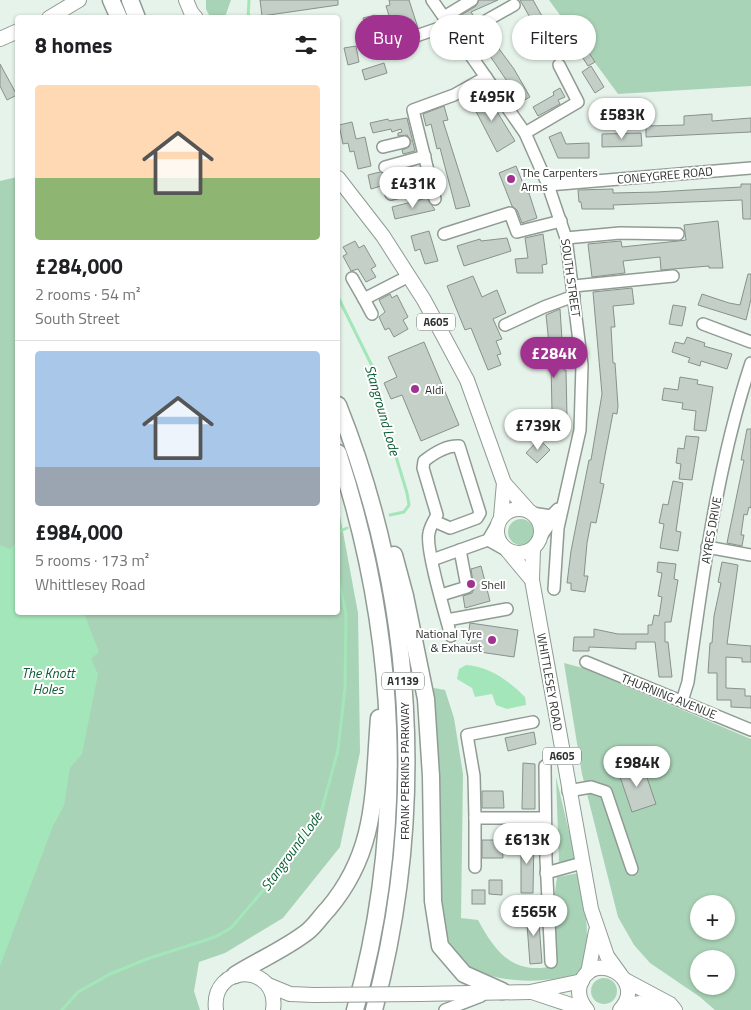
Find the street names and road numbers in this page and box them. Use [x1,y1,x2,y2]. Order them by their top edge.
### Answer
street label: CONEYGREE ROAD [616,161,714,189]
street label: SOUTH STREET [556,238,586,319]
road number: A605 [417,314,455,331]
street label: AYRES DRIVE [696,495,726,565]
street label: WHITTLESEY ROAD [532,632,568,733]
street label: THURNING AVENUE [618,668,720,724]
road number: A1139 [382,672,424,689]
street label: FRANK PERKINS PARKWAY [395,701,414,840]
road number: A605 [543,748,581,764]

